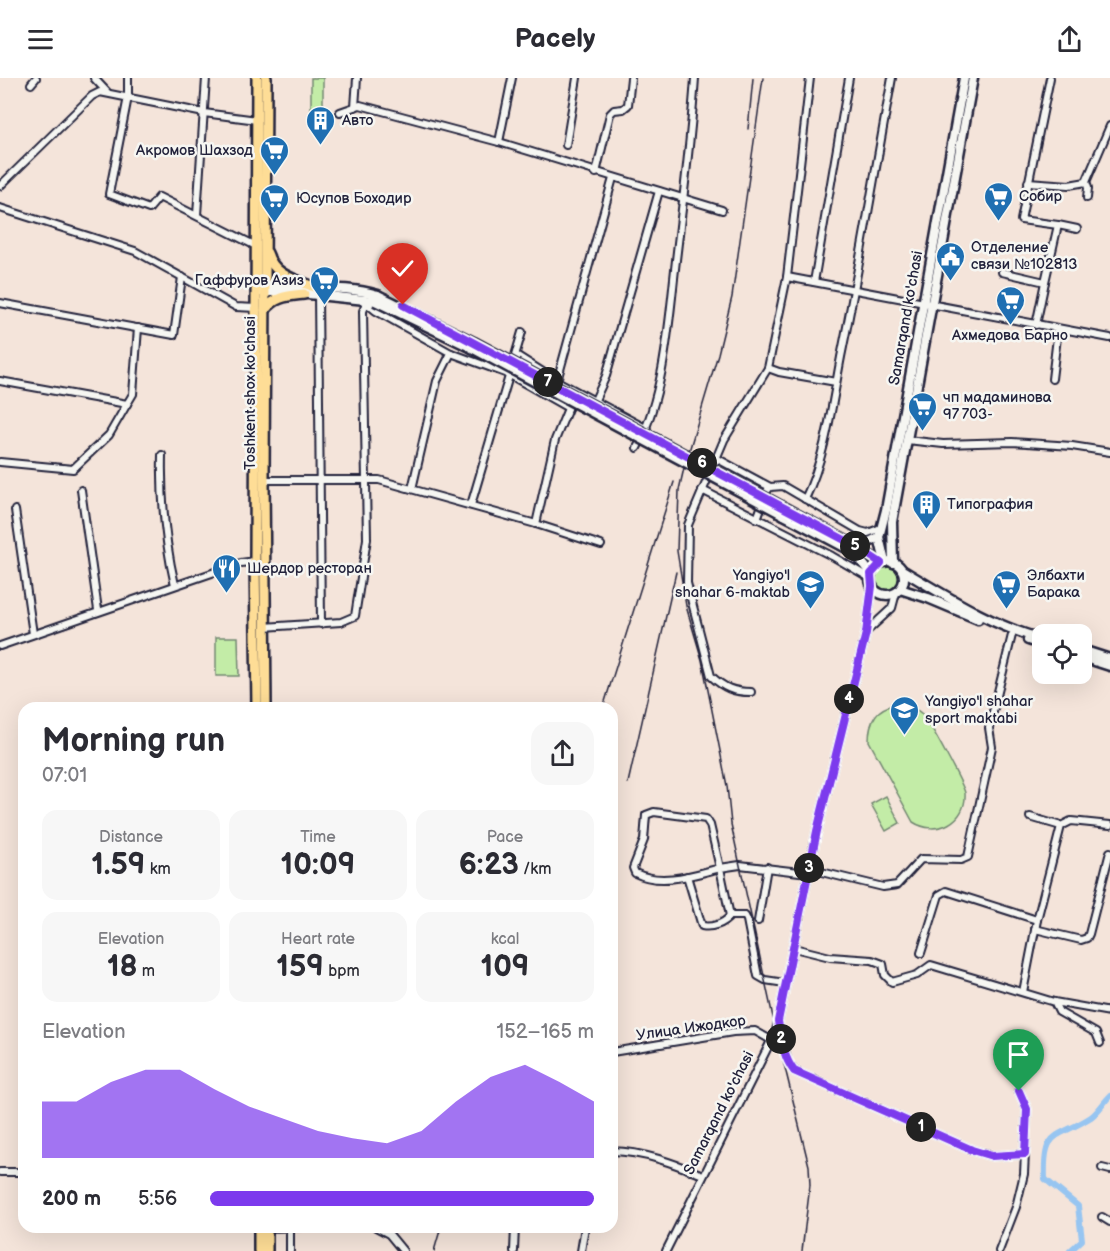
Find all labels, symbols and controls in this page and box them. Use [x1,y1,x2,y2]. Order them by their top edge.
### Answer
icon: menu [24,23,57,56]
text: Pacely [515,23,595,55]
icon: share [1053,23,1086,56]
building icon: Авто [305,104,337,146]
place label: Авто [341,111,374,130]
supermarket icon: Акромов Шахзод [258,134,290,176]
place label: Акромов Шахзод [135,141,253,160]
supermarket icon: Собир [982,180,1014,222]
supermarket icon: Юсупов Боходир [259,182,291,224]
place label: Собир [1019,187,1063,206]
place label: Юсупов Боходир [296,189,412,208]
place label: Отделение связи №102813 [971,238,1078,274]
public building icon: Отделение связи №102813 [934,240,966,282]
pin [377,243,428,305]
street label: Samarqand ko'chasi [885,249,927,387]
icon: check [386,252,419,285]
supermarket icon: Гаффуров Азиз [309,264,341,306]
place label: Гаффуров Азиз [195,271,304,290]
supermarket icon: Ахмедова Барно [994,284,1026,326]
street label: Toshkent shox ko'chasi [241,316,260,470]
place label: Ахмедова Барно [951,326,1068,345]
pin: 7 [533,367,563,397]
text: 7 [544,372,552,391]
place label: чп мадаминова 97 703- [943,388,1052,424]
supermarket icon: чп мадаминова 97 703- [906,390,938,432]
pin: 6 [687,448,717,478]
text: 6 [697,453,707,472]
building icon: Типография [910,488,942,530]
place label: Типография [947,495,1033,514]
pin: 5 [840,531,870,561]
text: 5 [850,536,860,555]
restaurant icon: Шердор ресторан [210,552,242,594]
place label: Шердор ресторан [247,559,372,578]
place label: Yangiyo'l shahar 6-maktab [675,566,791,602]
place label: Элбахти Барака [1027,566,1085,602]
school or university icon: Yangiyo'l shahar 6-maktab [795,568,827,610]
supermarket icon: Элбахти Барака [990,568,1022,610]
map controls [1032,624,1092,684]
button: locate [1032,624,1092,684]
pin: 4 [834,684,864,714]
text: 4 [844,689,854,708]
place label: Yangiyo'l shahar sport maktabi [924,692,1033,728]
school or university icon: Yangiyo'l shahar sport maktabi [888,694,920,736]
text: Morning run [42,721,225,761]
button: share [531,722,594,785]
text: 07:01 [42,764,87,788]
text: Distance [99,828,163,847]
text: Time [300,828,336,847]
text: Pace [487,828,523,847]
text: 1.59 [91,847,145,883]
text: 10:09 [281,847,355,883]
text: 6:23 [459,847,519,883]
pin: 3 [794,853,824,883]
text: 3 [804,858,814,877]
text: km [145,860,171,879]
text: /km [519,860,551,879]
text: Elevation [98,930,164,949]
text: Heart rate [281,930,355,949]
text: kcal [491,930,519,949]
text: 18 [107,949,138,985]
text: 159 [276,949,324,985]
text: 109 [481,949,529,985]
text: m [138,962,155,981]
text: bpm [324,962,360,981]
street label: Улица Ижодкор [635,1011,747,1045]
text: Elevation [42,1020,125,1044]
text: 152–165 m [496,1020,594,1044]
pin: 2 [766,1024,796,1054]
text: 2 [776,1029,786,1048]
pin [993,1029,1044,1091]
icon: arrive [1002,1038,1035,1071]
street label: Samarqand ko'chasi [680,1048,758,1178]
pin: 1 [906,1112,936,1142]
text: 1 [918,1117,924,1136]
text: 200 m [42,1187,101,1211]
text: 5:56 [138,1187,177,1211]

